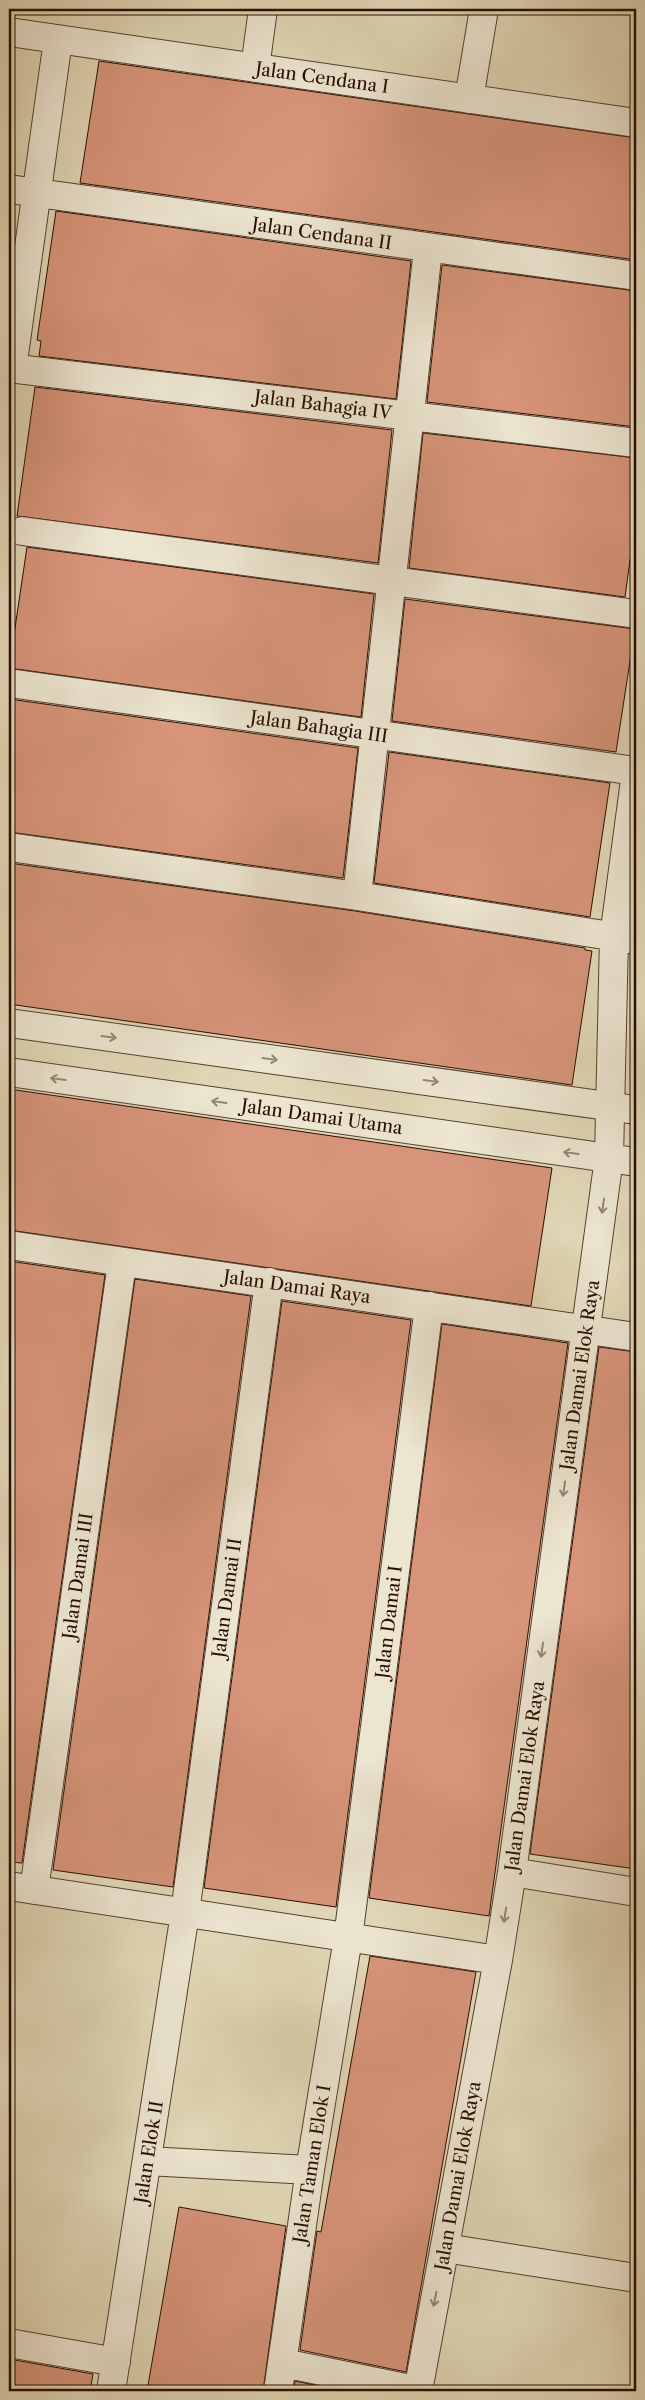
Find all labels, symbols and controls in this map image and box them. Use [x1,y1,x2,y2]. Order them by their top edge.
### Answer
street label: Jalan Cendana I [251,57,390,98]
street label: Jalan Cendana II [248,213,393,255]
street label: Jalan Bahagia IV [250,385,394,424]
street label: Jalan Bahagia III [246,706,389,748]
one-way arrow [101,1032,117,1042]
one-way arrow [262,1054,278,1064]
one-way arrow [51,1074,67,1084]
one-way arrow [423,1076,439,1086]
street label: Jalan Damai Utama [237,1094,405,1139]
one-way arrow [212,1097,228,1107]
one-way arrow [563,1147,579,1157]
one-way arrow [597,1198,607,1214]
street label: Jalan Damai Raya [219,1265,372,1308]
street label: Jalan Damai Elok Raya [555,1278,604,1475]
one-way arrow [559,1481,569,1497]
street label: Jalan Damai III [58,1511,98,1644]
street label: Jalan Damai II [207,1537,246,1662]
street label: Jalan Damai I [371,1564,407,1683]
one-way arrow [537,1642,547,1658]
street label: Jalan Damai Elok Raya [500,1679,549,1876]
one-way arrow [500,1907,510,1923]
street label: Jalan Damai Elok Raya [430,2079,486,2275]
street label: Jalan Taman Elok I [288,2083,335,2248]
street label: Jalan Elok II [130,2099,168,2208]
one-way arrow [430,2290,440,2306]

